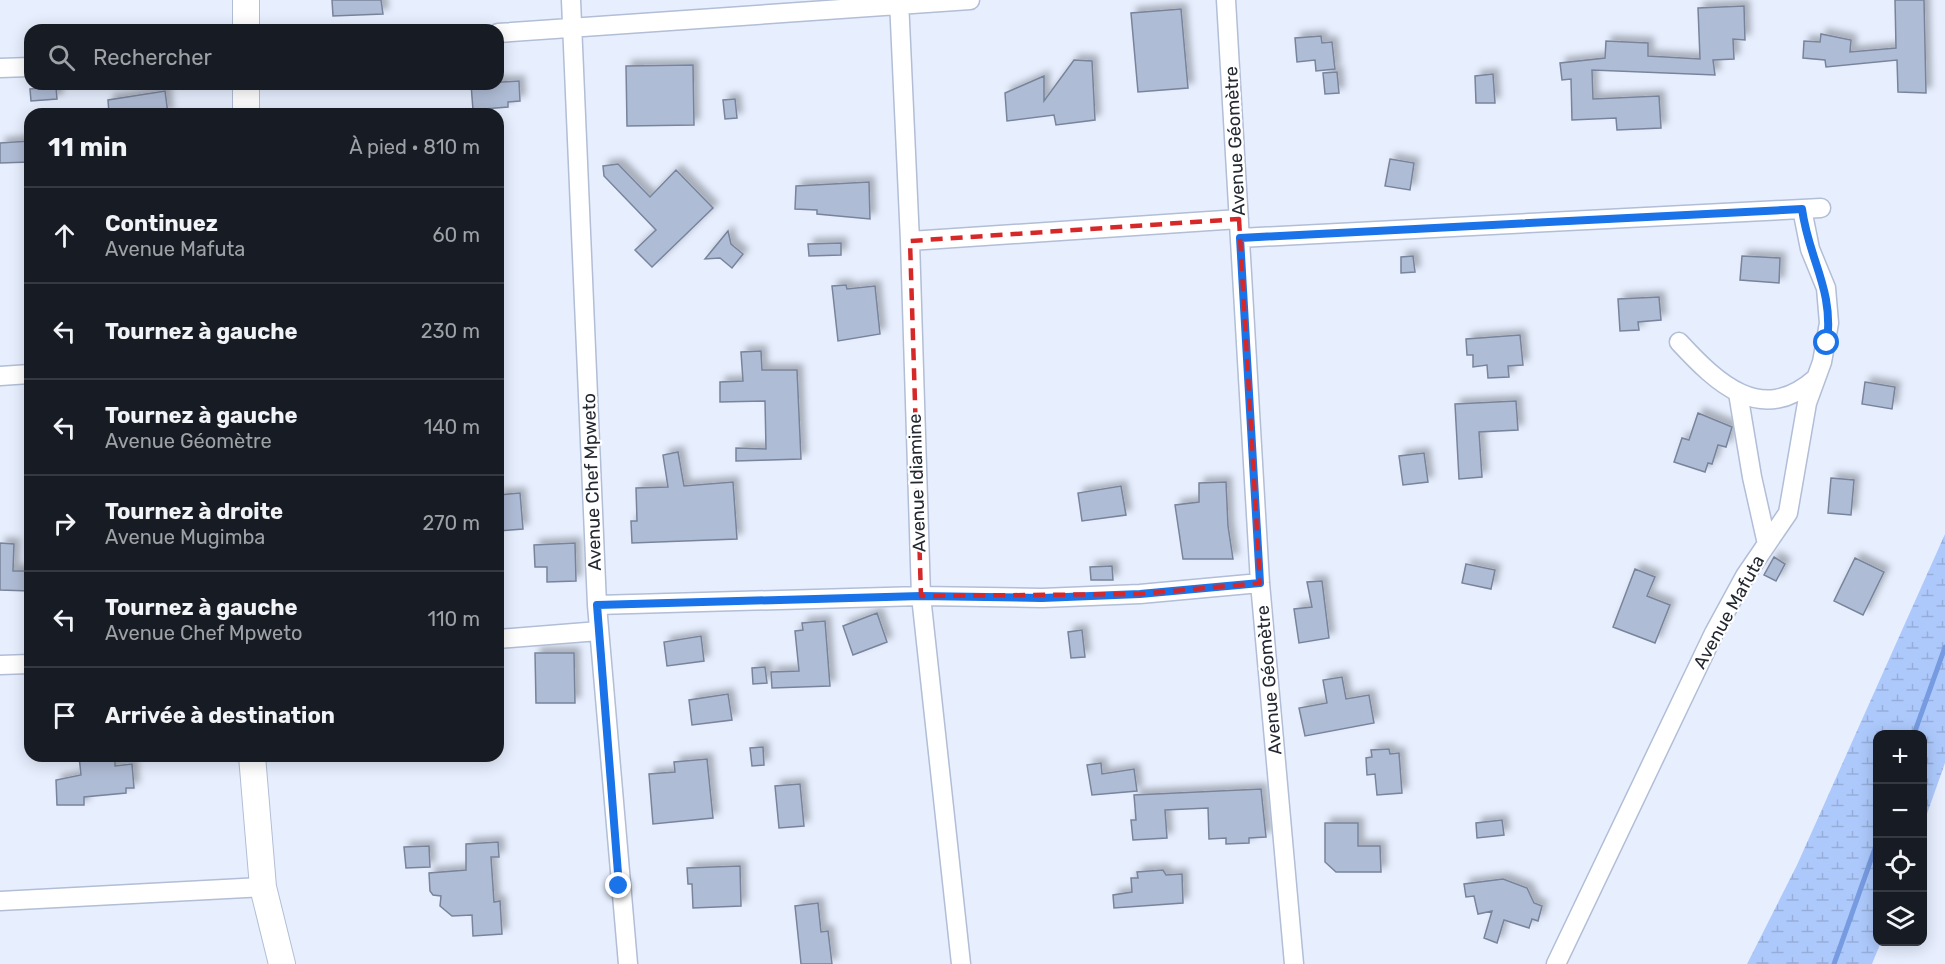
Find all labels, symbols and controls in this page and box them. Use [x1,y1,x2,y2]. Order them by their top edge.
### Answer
search box [24,24,504,90]
icon: search [45,41,78,74]
text: Rechercher [93,44,212,71]
street label: Avenue Géomètre [1220,66,1250,216]
text: 11 min [48,132,127,163]
text: À pied · 810 m [349,135,480,159]
text: Continuez [105,210,218,237]
icon: ahead [48,219,81,252]
text: 60 m [433,223,480,247]
text: Avenue Mafuta [105,237,245,261]
icon: left [48,315,81,348]
text: Tournez à gauche [105,318,298,345]
text: 230 m [421,319,480,343]
route start [1813,329,1839,355]
street label: Avenue Chef Mpweto [578,393,606,571]
text: Tournez à gauche [105,402,298,429]
icon: left [48,411,81,444]
street label: Avenue Idiamine [904,413,930,553]
text: 140 m [424,415,480,439]
text: Avenue Géomètre [105,429,272,453]
text: Tournez à droite [105,498,283,525]
icon: right [48,507,81,540]
text: 270 m [423,511,480,535]
text: Avenue Mugimba [105,525,265,549]
street label: Avenue Mafuta [1689,551,1769,673]
text: Tournez à gauche [105,594,298,621]
icon: left [48,603,81,636]
street label: Avenue Géomètre [1252,604,1286,756]
text: 110 m [428,607,480,631]
text: Avenue Chef Mpweto [105,621,302,645]
icon: arrive [48,699,81,732]
text: Arrivée à destination [105,702,335,729]
map controls [1873,730,1927,946]
button: + [1873,730,1927,784]
button: − [1873,784,1927,838]
button: locate [1873,838,1927,892]
route end [605,872,631,898]
button: layers [1873,892,1927,946]

